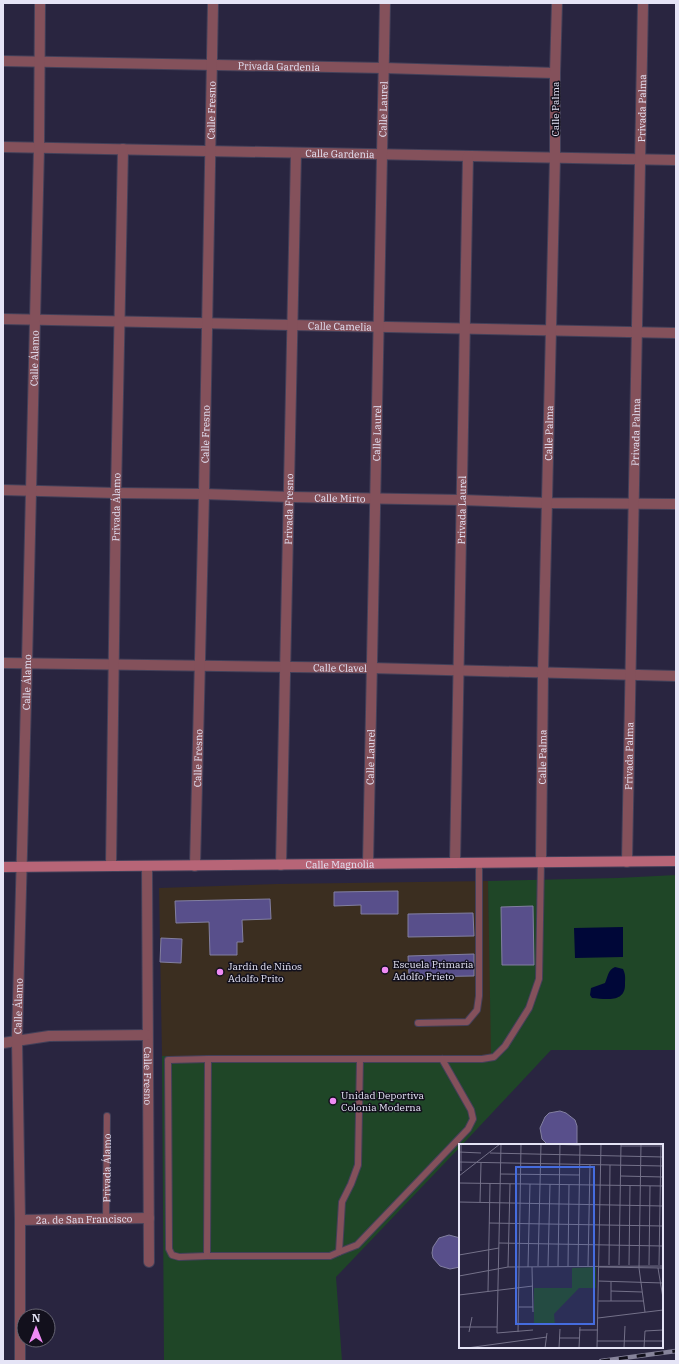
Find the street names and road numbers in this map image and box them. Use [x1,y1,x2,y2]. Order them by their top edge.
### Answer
street label: Privada Gardenia [238,59,321,73]
street label: Privada Palma [635,74,649,142]
street label: Calle Fresno [204,81,218,139]
street label: Calle Laurel [376,81,390,137]
street label: Calle Palma [549,81,562,137]
street label: Calle Gardenia [305,146,375,161]
street label: Calle Camelia [308,319,373,333]
street label: Calle Álamo [27,330,41,386]
street label: Privada Palma [628,397,643,466]
street label: Calle Fresno [198,404,212,463]
street label: Calle Laurel [369,405,384,461]
street label: Calle Palma [541,405,556,461]
street label: Privada Álamo [109,472,123,541]
street label: Privada Fresno [281,473,296,545]
street label: Privada Laurel [454,476,469,545]
street label: Calle Mirto [314,491,366,505]
street label: Calle Álamo [19,654,34,710]
street label: Calle Clavel [313,661,367,674]
street label: Privada Palma [622,721,636,790]
street label: Calle Fresno [190,728,205,787]
street label: Calle Laurel [363,729,377,785]
street label: Calle Palma [535,729,549,785]
street label: Calle Magnolia [306,857,375,871]
street label: Calle Álamo [11,978,25,1034]
street label: Calle Fresno [141,1047,155,1106]
street label: Privada Álamo [100,1133,113,1202]
street label: 2a. de San Francisco [36,1212,133,1226]

